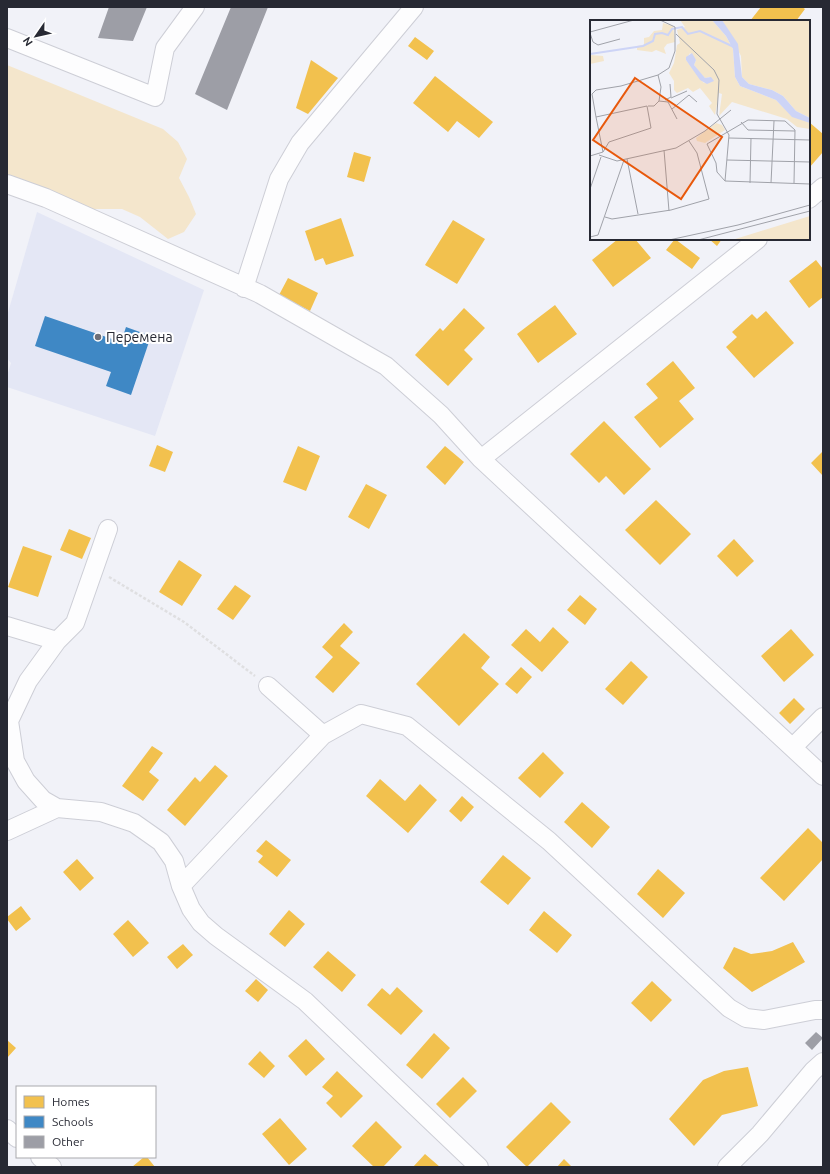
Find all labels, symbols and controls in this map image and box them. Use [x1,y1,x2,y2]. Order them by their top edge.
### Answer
north arrow [16,16,56,56]
inset map [590,20,810,240]
text: N [20,35,35,48]
place label: Перемена [106,329,173,345]
marker: Перемена [93,332,103,342]
legend [16,1086,156,1158]
text: Homes [52,1095,90,1108]
text: Schools [52,1115,93,1128]
text: Other [52,1135,85,1148]

